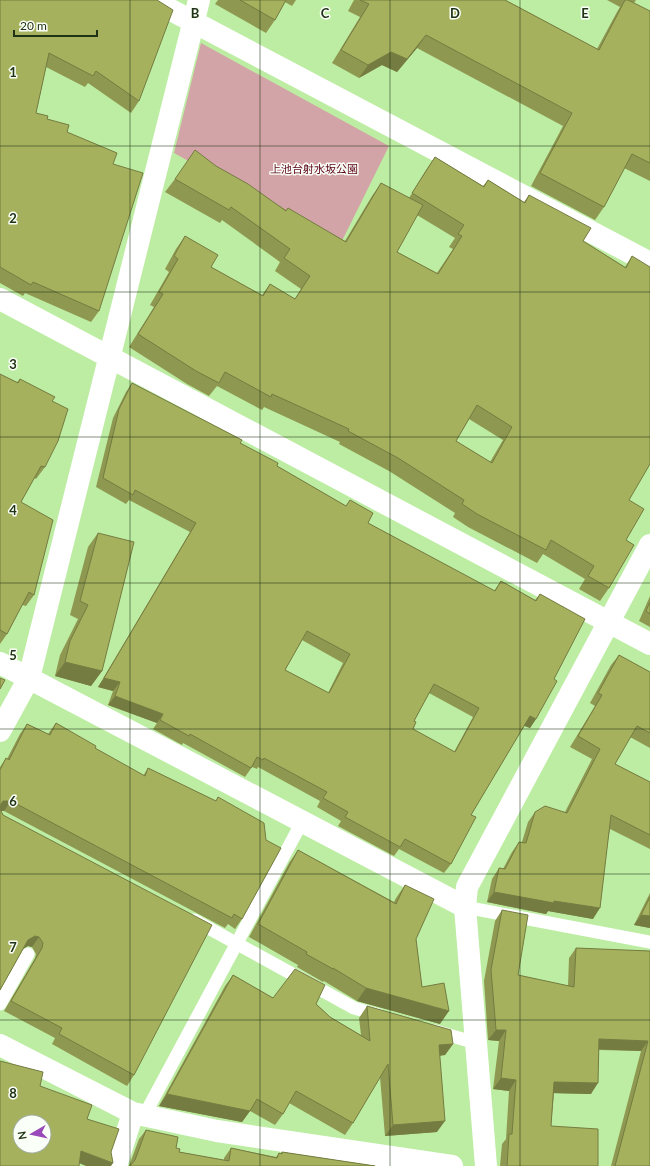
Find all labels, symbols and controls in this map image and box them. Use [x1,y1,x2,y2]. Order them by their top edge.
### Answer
text: B [191,5,200,21]
text: C [321,5,330,21]
text: D [450,5,460,21]
text: E [581,5,589,21]
scale bar [14,12,97,38]
text: 20 m [20,18,47,33]
text: 1 [9,64,17,80]
park label: 上池台射水坂公園 [270,162,358,175]
text: 2 [9,210,17,226]
text: 3 [9,356,17,372]
text: 4 [9,502,17,518]
text: 5 [9,647,17,663]
text: 6 [9,793,17,809]
text: 7 [9,939,17,955]
text: 8 [9,1085,17,1101]
north arrow [12,1114,52,1154]
text: N [15,1130,29,1141]

